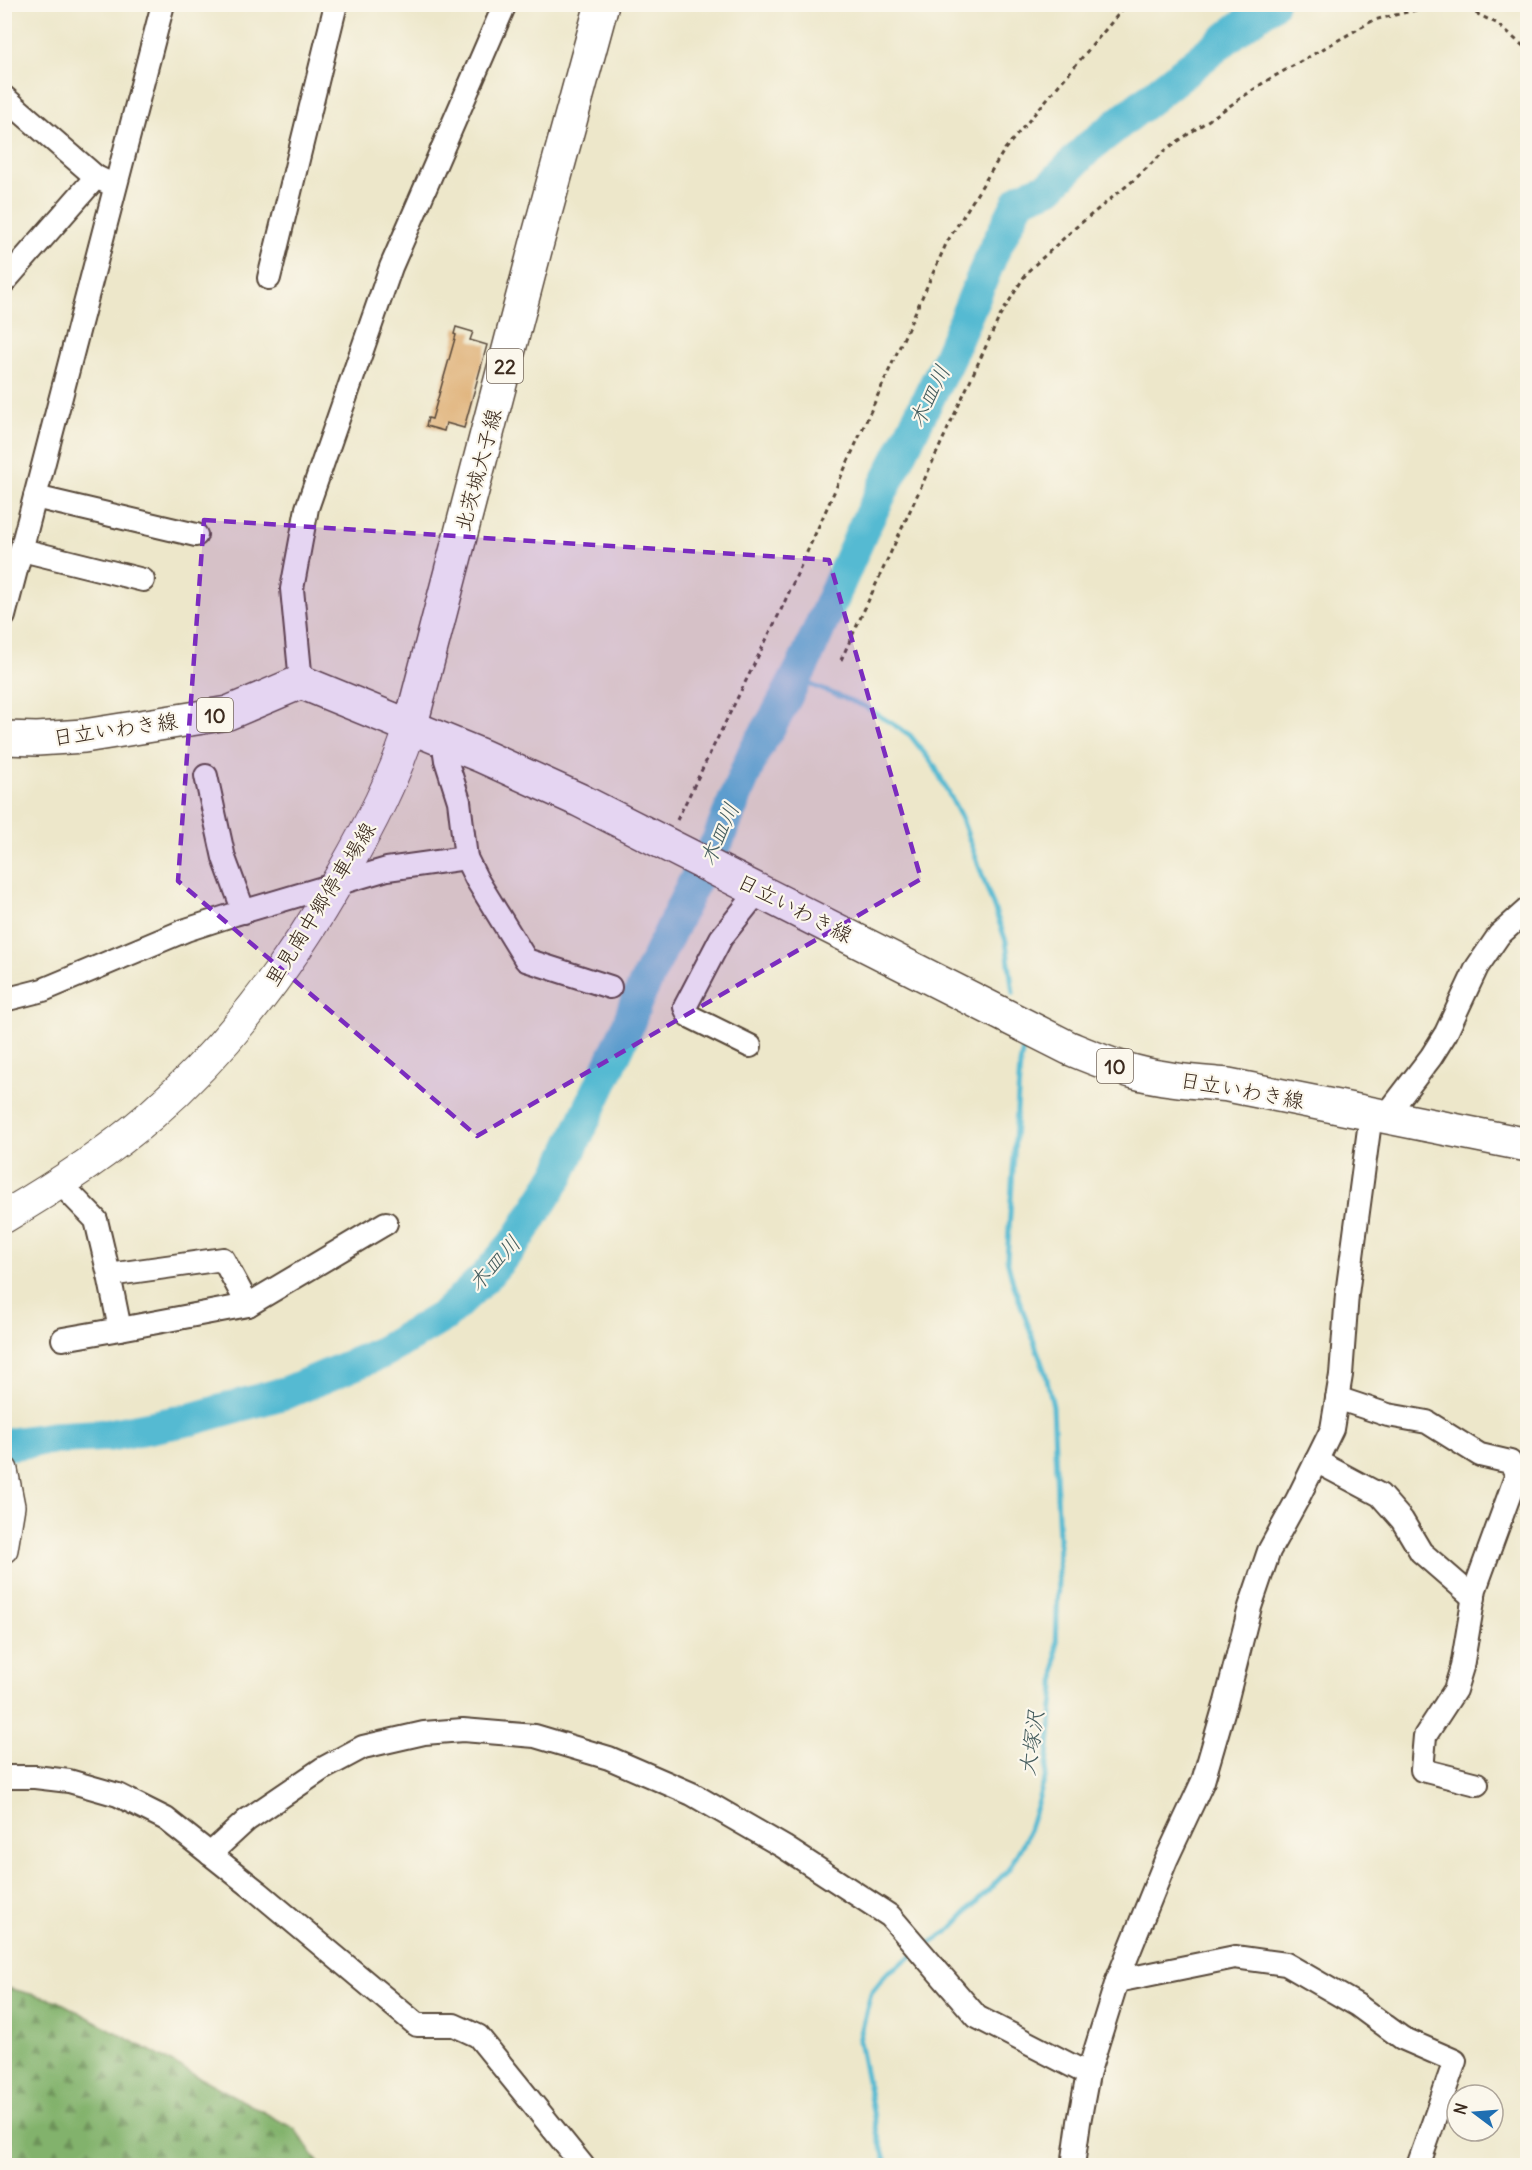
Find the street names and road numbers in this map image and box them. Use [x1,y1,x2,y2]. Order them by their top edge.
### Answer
road number: 22 [487,349,523,383]
street label: 北茨城大子線 [449,406,507,534]
road number: 10 [197,698,233,732]
street label: 日立いわき線 [51,707,179,751]
street label: 里見南中郷停車場線 [258,817,382,991]
street label: 日立いわき線 [733,867,857,949]
road number: 10 [1097,1049,1133,1083]
street label: 日立いわき線 [1178,1066,1306,1114]

